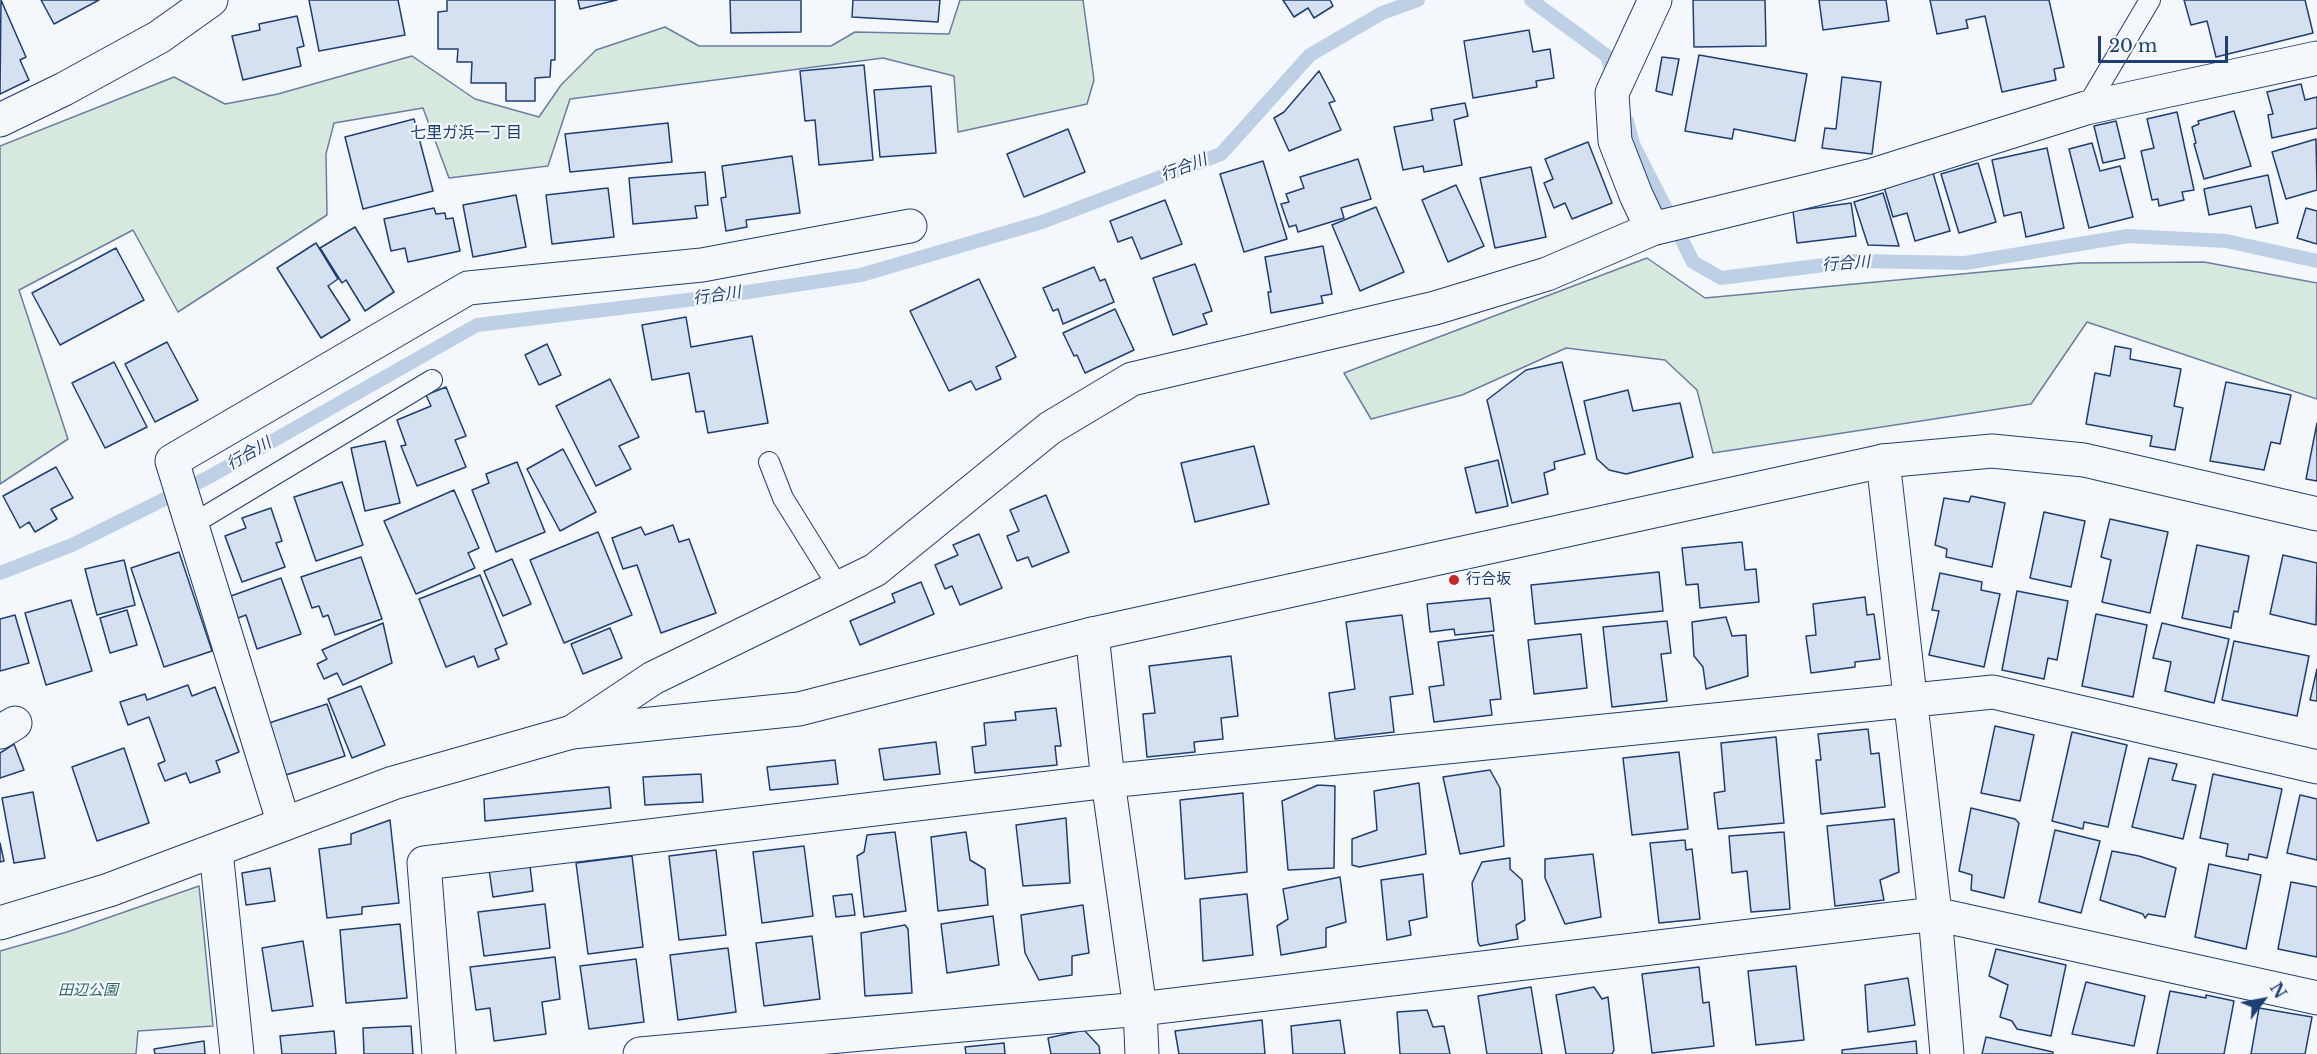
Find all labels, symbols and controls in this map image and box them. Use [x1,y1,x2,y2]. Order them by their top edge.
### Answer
scale bar [2101,24,2232,62]
text: 20 m [2109,35,2157,57]
district label: 七里ガ浜一丁目 [410,123,522,143]
water label: 行合川 [1158,150,1210,186]
water label: 行合川 [1821,253,1871,275]
water label: 行合川 [692,283,742,309]
water label: 行合川 [223,434,275,474]
place label: 行合坂 [1466,571,1511,589]
marker: 行合坂 [1447,573,1461,587]
north arrow [2233,970,2293,1030]
text: N [2266,979,2291,1002]
park label: 田辺公園 [58,982,118,1000]

